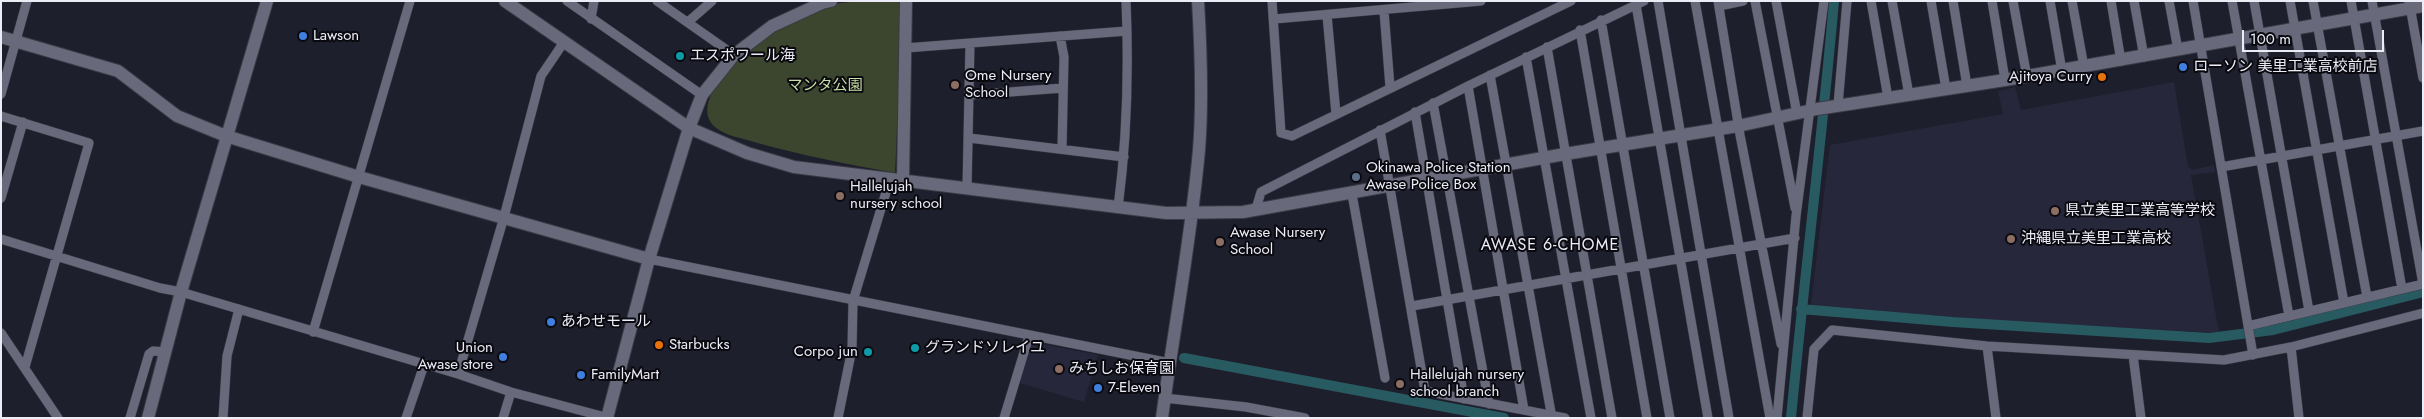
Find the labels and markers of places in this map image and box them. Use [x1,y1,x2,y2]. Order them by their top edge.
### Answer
place label: Lawson [313,27,359,45]
marker: Lawson [297,30,309,42]
place label: エスポワール海 [690,47,795,65]
marker: エスポワール海 [674,50,686,62]
place label: ローソン 美里工業高校前店 [2193,58,2377,76]
marker: ローソン 美里工業高校前店 [2177,61,2189,73]
place label: Ome Nursery School [965,67,1051,102]
place label: Ajitoya Curry [2009,68,2092,86]
marker: Ajitoya Curry [2096,71,2108,83]
marker: Ome Nursery School [949,79,961,91]
place label: Okinawa Police Station Awase Police Box [1366,159,1511,194]
marker: Okinawa Police Station Awase Police Box [1350,171,1362,183]
place label: Hallelujah nursery school [850,178,942,213]
marker: Hallelujah nursery school [834,190,846,202]
place label: 県立美里工業高等学校 [2065,202,2215,220]
marker: 県立美里工業高等学校 [2049,205,2061,217]
place label: Awase Nursery School [1230,224,1325,259]
place label: 沖縄県立美里工業高校 [2021,230,2171,248]
marker: 沖縄県立美里工業高校 [2005,233,2017,245]
marker: Awase Nursery School [1214,236,1226,248]
place label: あわせモール [561,313,651,331]
marker: あわせモール [545,316,557,328]
place label: Starbucks [669,336,729,354]
place label: Union Awase store [418,339,493,374]
marker: Starbucks [653,339,665,351]
place label: グランドソレイユ [925,339,1045,357]
marker: グランドソレイユ [909,342,921,354]
place label: Corpo jun [794,343,858,361]
marker: Corpo jun [862,346,874,358]
marker: Union Awase store [497,351,509,363]
place label: みちしお保育園 [1069,360,1174,378]
marker: みちしお保育園 [1053,363,1065,375]
place label: FamilyMart [591,366,659,384]
place label: Hallelujah nursery school branch [1410,366,1524,401]
marker: FamilyMart [575,369,587,381]
marker: Hallelujah nursery school branch [1394,378,1406,390]
place label: 7-Eleven [1108,379,1160,397]
marker: 7-Eleven [1092,382,1104,394]

